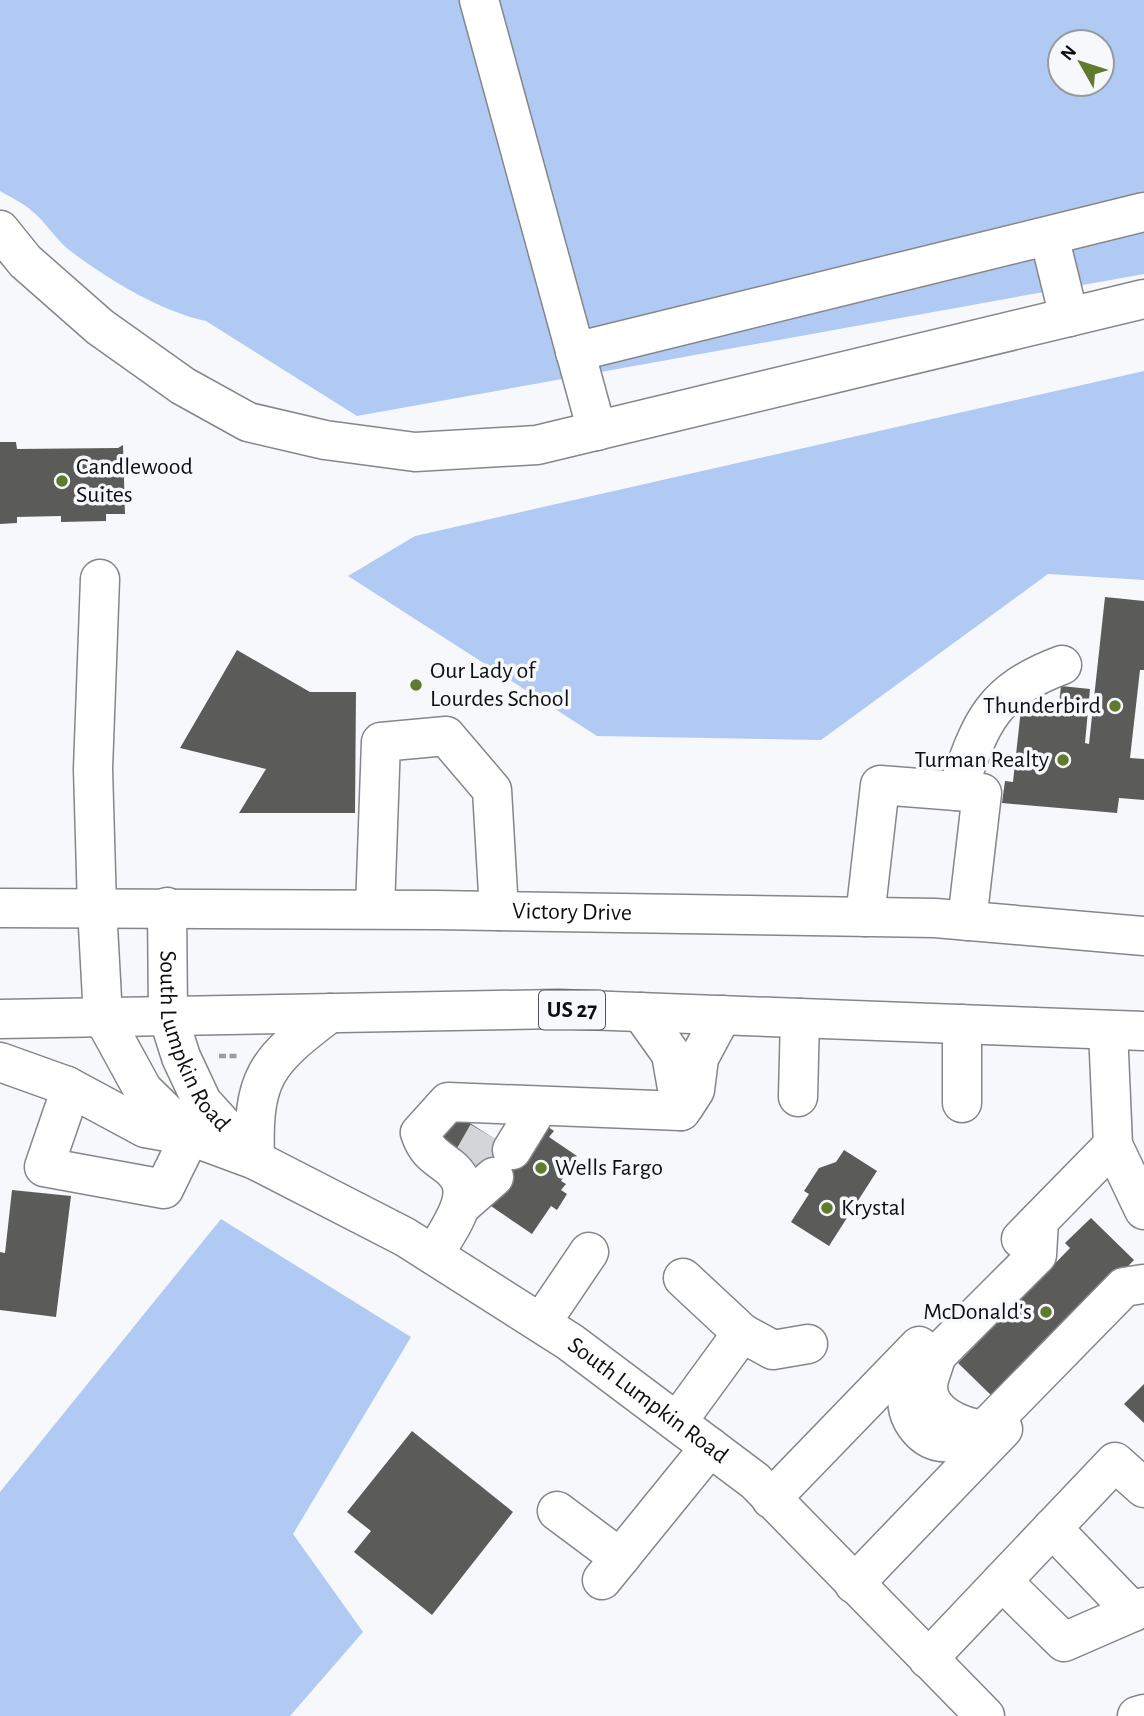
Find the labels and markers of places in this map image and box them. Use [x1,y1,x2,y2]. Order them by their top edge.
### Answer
place label: Candlewood Suites [76,455,193,507]
marker: Candlewood Suites [54,473,70,489]
place label: Our Lady of Lourdes School [430,659,570,711]
marker: Our Lady of Lourdes School [408,677,424,693]
place label: Thunderbird [983,694,1101,718]
marker: Thunderbird [1107,698,1123,714]
place label: Turman Realty [914,748,1049,772]
marker: Turman Realty [1055,752,1071,768]
place label: Wells Fargo [555,1156,663,1180]
marker: Wells Fargo [533,1160,549,1176]
place label: Krystal [841,1196,906,1220]
marker: Krystal [819,1200,835,1216]
place label: McDonald's [923,1300,1032,1324]
marker: McDonald's [1038,1304,1054,1320]

